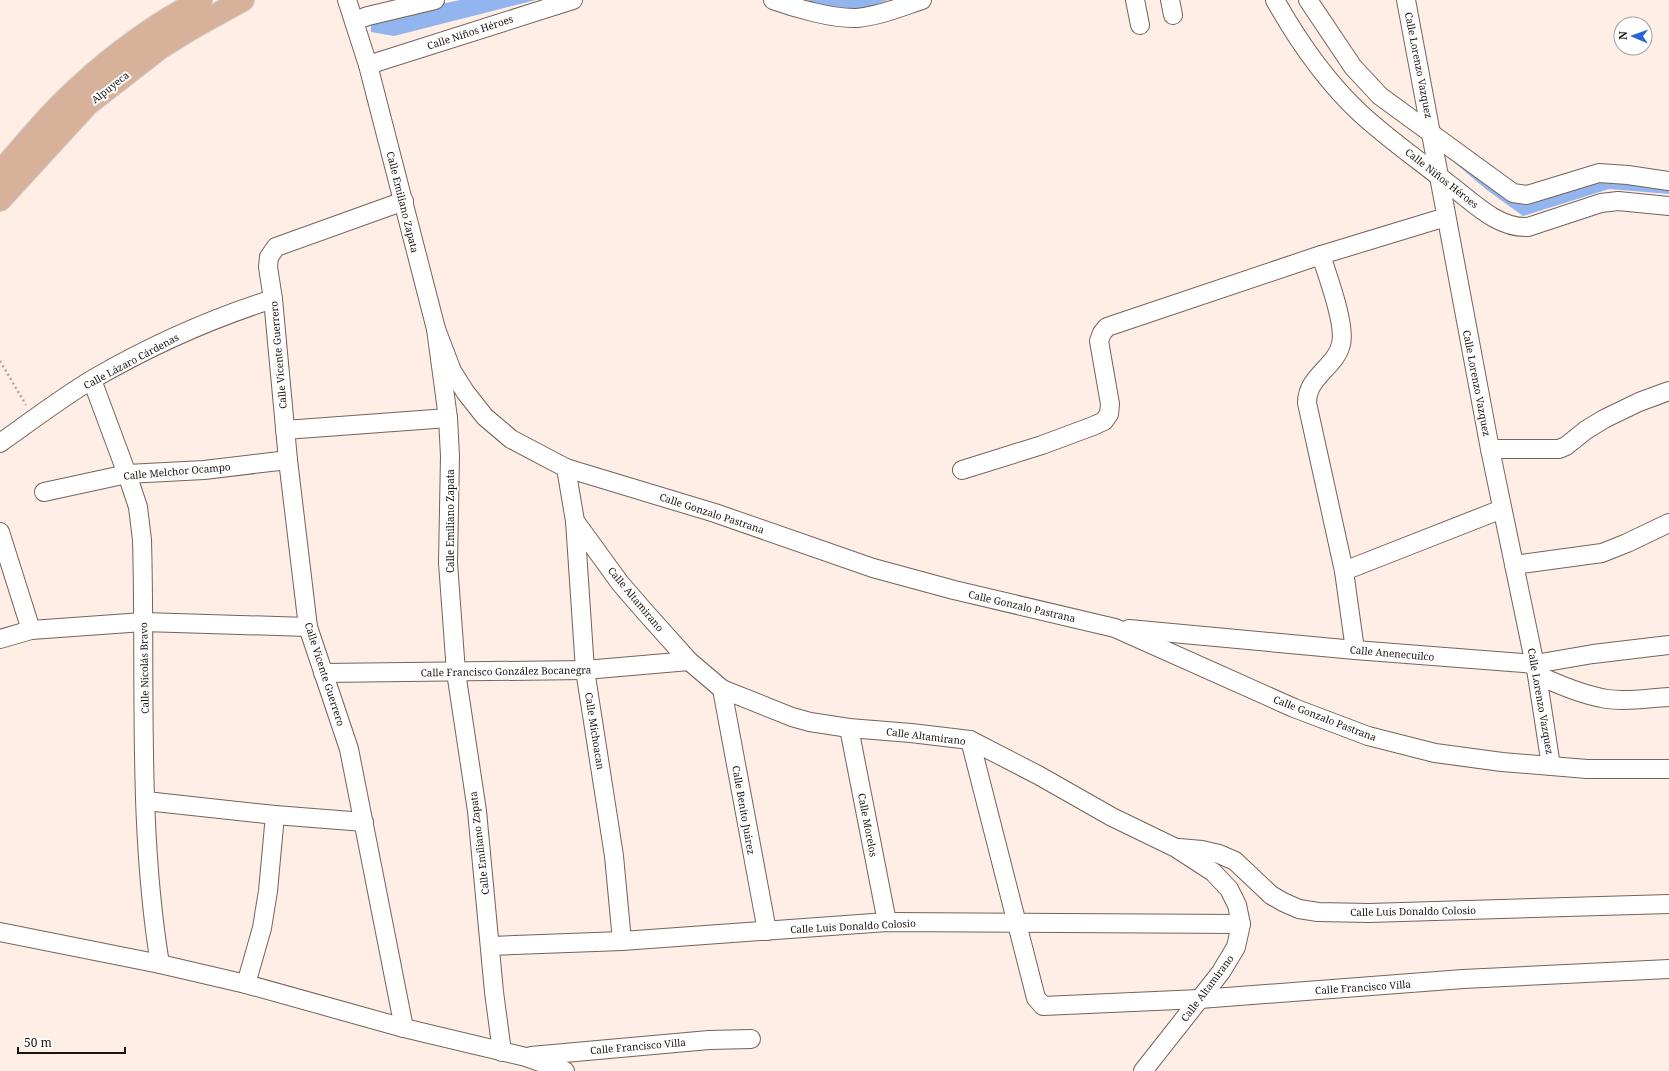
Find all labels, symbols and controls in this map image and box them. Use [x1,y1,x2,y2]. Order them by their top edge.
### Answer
street label: Calle Niños Héroes [425,11,515,53]
street label: Calle Lorenzo Vazquez [1402,11,1436,119]
north arrow [1613,16,1653,56]
text: N [1615,31,1630,40]
street label: Alpuyeca [88,68,132,106]
street label: Calle Niños Héroes [1402,145,1482,211]
street label: Calle Emiliano Zapata [384,150,422,255]
street label: Calle Vicente Guerrero [266,300,290,409]
street label: Calle Lorenzo Vazquez [1460,329,1494,437]
street label: Calle Lázaro Cárdenas [81,330,182,392]
street label: Calle Melchor Ocampo [123,459,231,483]
street label: Calle Emiliano Zapata [443,469,457,573]
street label: Calle Gonzalo Pastrana [658,489,767,537]
street label: Calle Altamirano [605,564,667,634]
street label: Calle Gonzalo Pastrana [967,587,1077,625]
street label: Calle Vicente Guerrero [302,620,348,728]
street label: Calle Nicolás Bravo [136,622,152,714]
street label: Calle Anenecuilco [1349,642,1435,664]
street label: Calle Lorenzo Vazquez [1525,647,1557,755]
street label: Calle Francisco González Bocanegra [421,663,592,679]
street label: Calle Michoacan [582,691,608,771]
street label: Calle Gonzalo Pastrana [1271,692,1379,744]
street label: Calle Altamirano [885,724,967,748]
street label: Calle Benito Juárez [729,764,759,856]
street label: Calle Emiliano Zapata [466,790,492,895]
street label: Calle Morelos [855,792,881,858]
street label: Calle Luis Donaldo Colosio [1350,903,1476,919]
street label: Calle Luis Donaldo Colosio [790,916,916,936]
street label: Calle Altamirano [1177,952,1237,1024]
street label: Calle Francisco Villa [1315,977,1412,997]
scale bar [18,1029,125,1055]
text: 50 m [24,1034,52,1051]
street label: Calle Francisco Villa [590,1035,687,1057]

